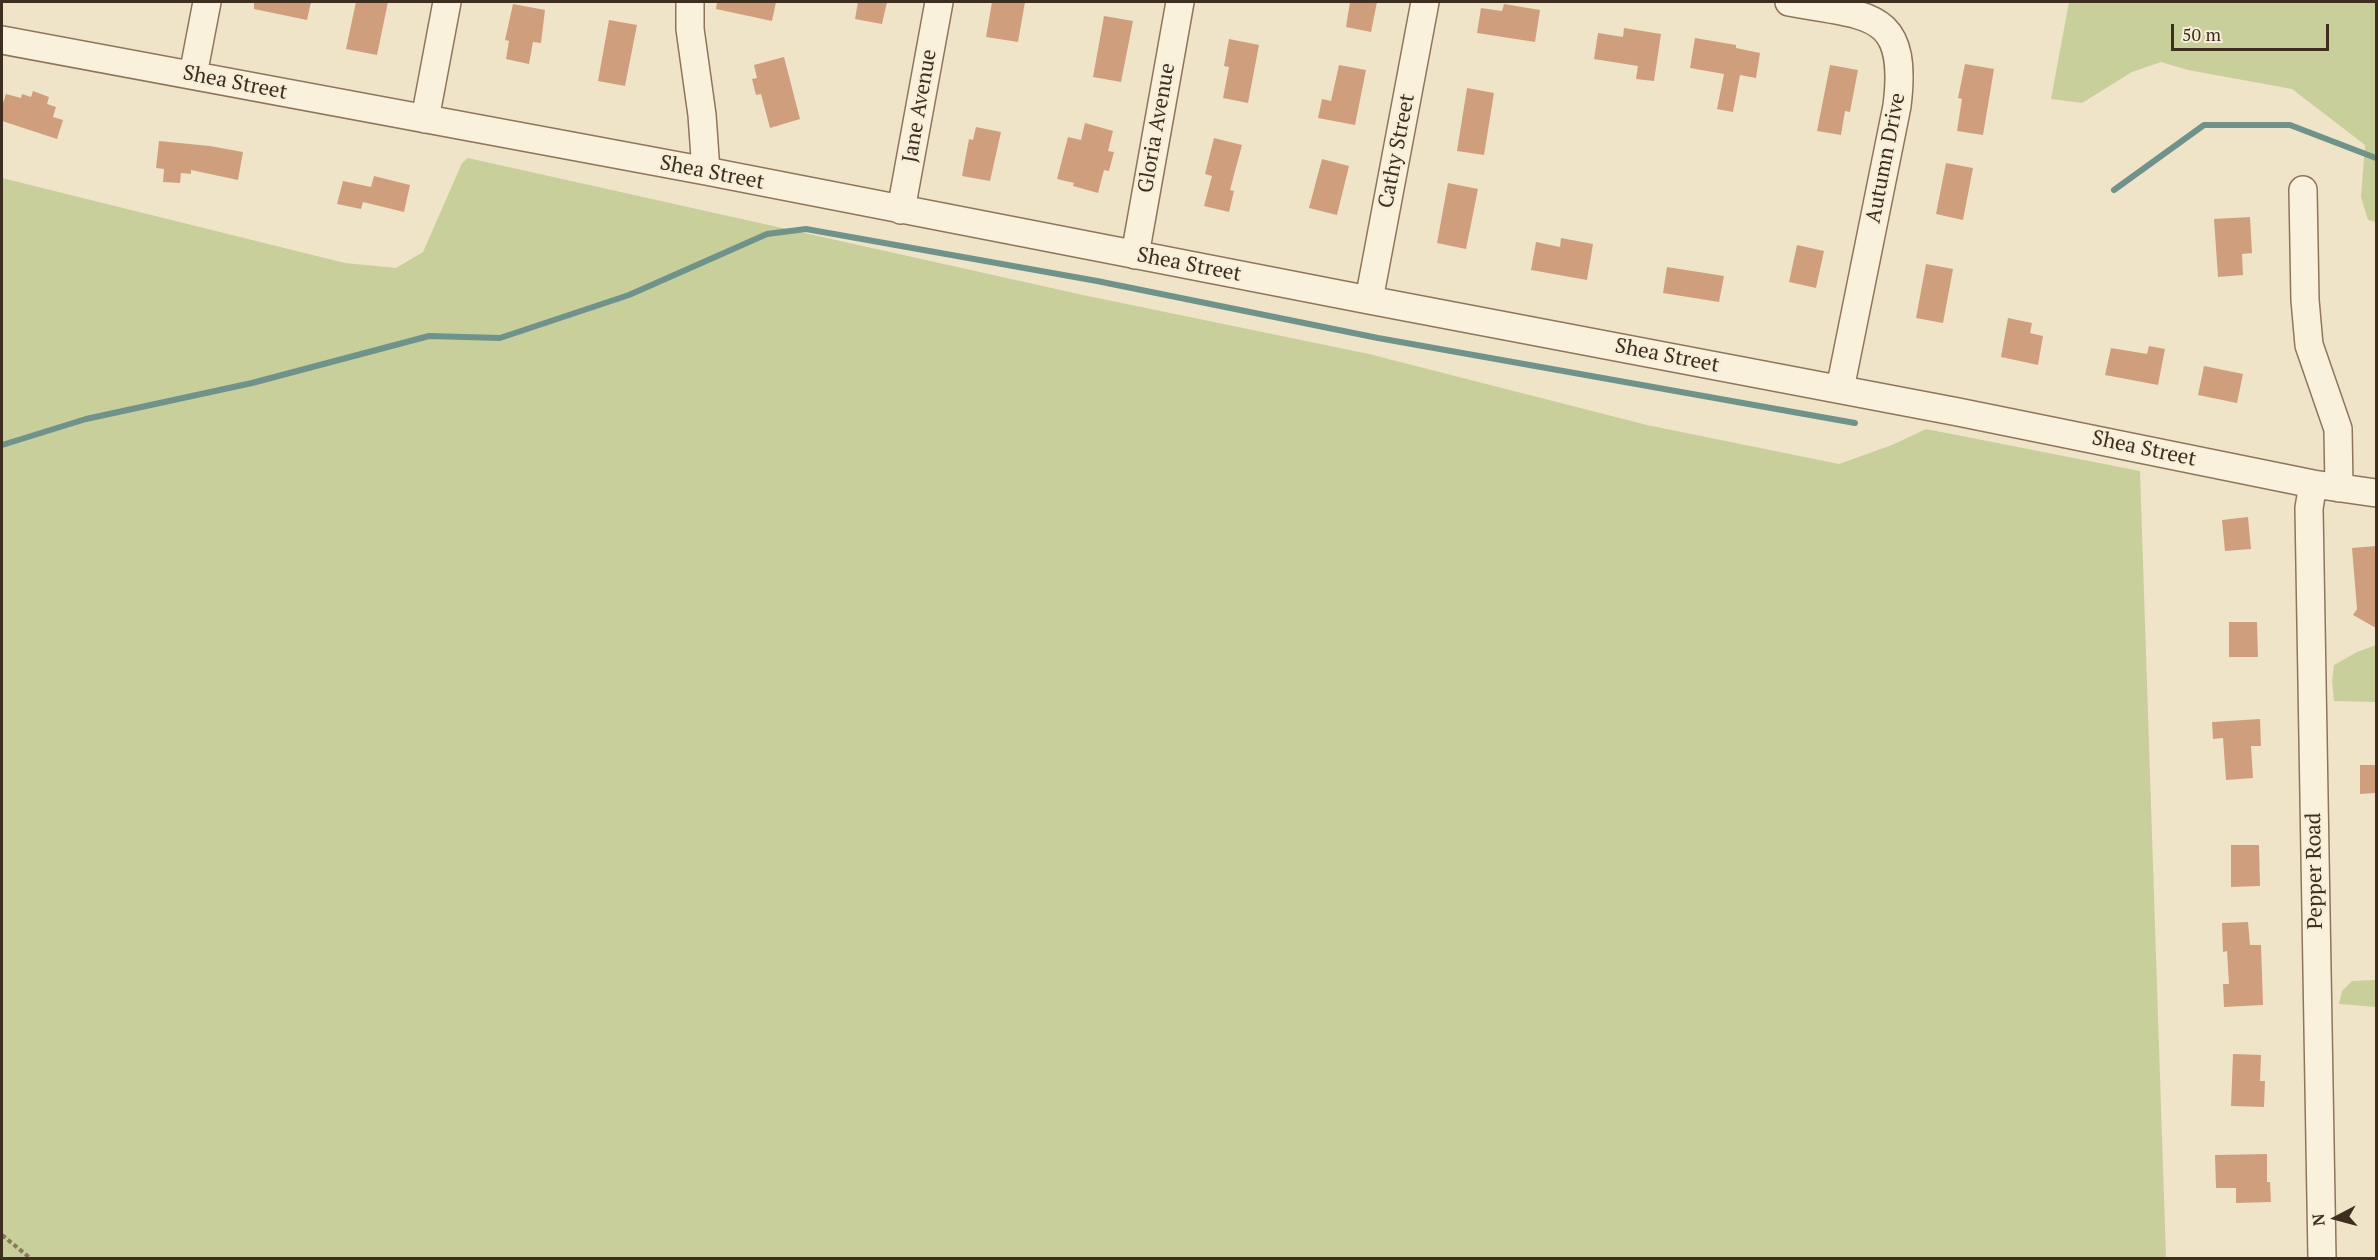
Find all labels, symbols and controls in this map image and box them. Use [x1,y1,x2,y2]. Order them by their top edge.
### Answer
scale bar [2174,12,2332,50]
text: 50 m [2182,22,2221,46]
street label: Jane Avenue [898,47,942,165]
street label: Shea Street [181,61,289,105]
street label: Gloria Avenue [1133,61,1181,195]
street label: Autumn Drive [1861,91,1911,225]
street label: Cathy Street [1374,92,1420,210]
street label: Shea Street [658,151,766,195]
street label: Shea Street [1135,243,1243,287]
street label: Shea Street [1613,334,1721,378]
street label: Shea Street [2090,426,2198,472]
street label: Pepper Road [2301,812,2329,930]
north arrow [2306,1188,2366,1248]
text: N [2307,1213,2330,1227]

